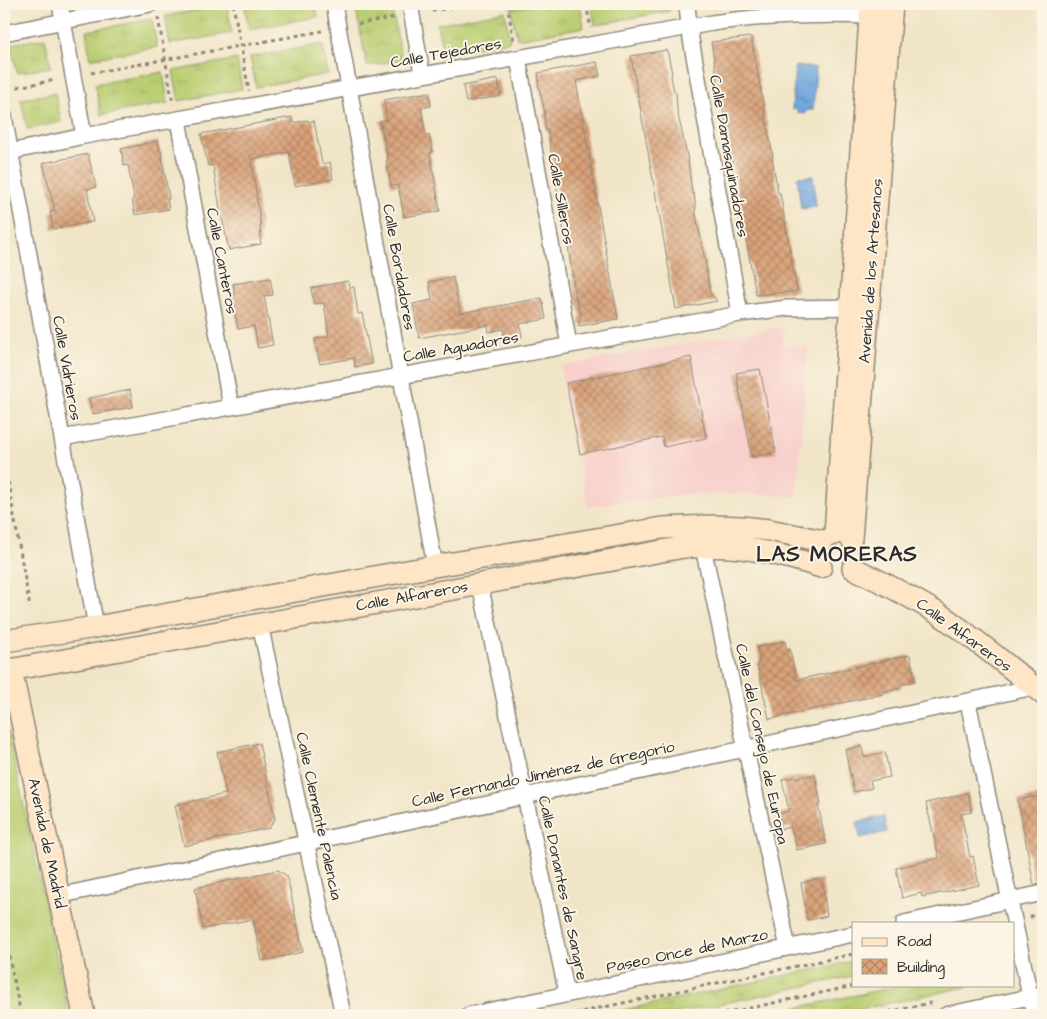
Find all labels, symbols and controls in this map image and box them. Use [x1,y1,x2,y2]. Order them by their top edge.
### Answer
street label: Calle Tejedores [389,32,503,74]
street label: Calle Damasquinadores [704,73,754,239]
street label: Calle Silleros [542,152,580,246]
street label: Avenida de los Artesanos [854,178,888,364]
street label: Calle Bordadores [377,202,421,332]
street label: Calle Canteros [201,206,243,316]
street label: Calle Vidrieros [47,314,87,422]
street label: Calle Aguadores [401,326,521,369]
district label: LAS MORERAS [756,540,918,569]
street label: Calle Alfareros [354,575,470,617]
street label: Calle Alfareros [912,593,1016,677]
street label: Calle del Consejo de Europa [730,642,794,846]
street label: Calle Clemente Palencia [290,730,348,902]
street label: Calle Fernando Jiménez de Gregorio [410,735,677,814]
street label: Avenida de Madrid [22,776,72,910]
street label: Calle Donantes de Sangre [532,794,593,983]
legend [852,922,1014,986]
street label: Paseo Once de Marzo [604,923,770,979]
text: Road [897,931,932,952]
text: Building [897,957,945,979]

